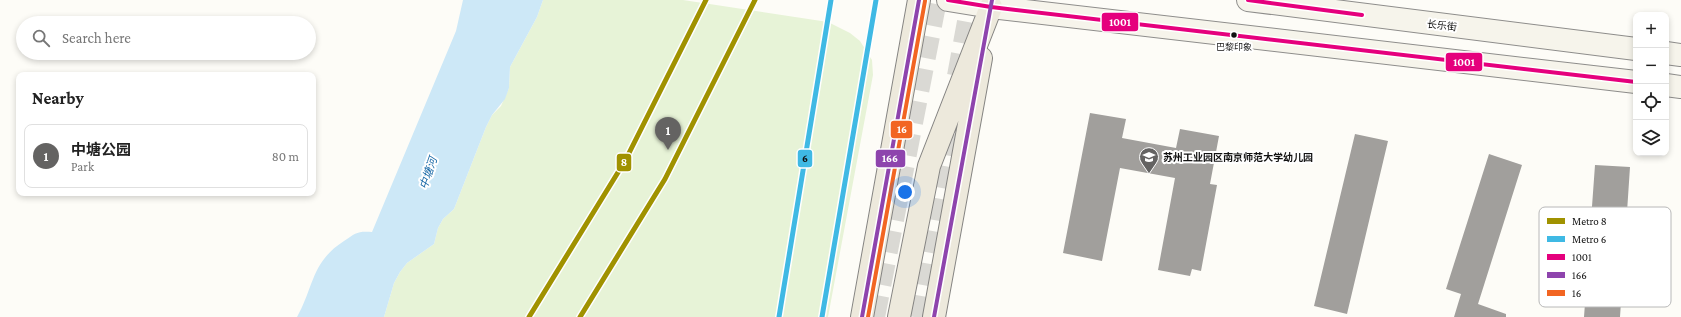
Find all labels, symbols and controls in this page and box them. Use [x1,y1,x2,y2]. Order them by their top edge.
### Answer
line badge: 1001 [1101,12,1139,32]
map controls [1633,12,1669,156]
button: + [1633,12,1669,48]
search box [16,16,316,60]
text: 1001 [1109,16,1131,28]
street label: 长乐街 [1426,18,1457,33]
icon: search [30,27,52,49]
text: Search here [62,30,131,46]
marker: 巴黎印象 [1229,30,1239,40]
place label: 巴黎印象 [1216,42,1252,52]
button: − [1633,48,1669,84]
line badge: 1001 [1445,52,1483,72]
text: 1001 [1453,56,1475,68]
button: locate [1633,84,1669,120]
text: Nearby [32,89,84,108]
pin: 1 [655,117,681,150]
line badge: 16 [890,120,913,139]
button: layers [1633,120,1669,156]
text: 16 [897,123,907,135]
text: 中塘公园 [71,142,131,158]
school or university icon: 苏州工业园区南京师范大学幼儿园 [1138,146,1160,174]
text: 1 [44,149,48,164]
text: 80 m [272,149,299,164]
line badge: 6 [797,149,813,168]
line badge: 166 [875,149,906,168]
place label: 苏州工业园区南京师范大学幼儿园 [1163,151,1313,163]
text: 6 [802,152,808,164]
text: 166 [882,152,898,164]
line badge: 8 [616,153,632,172]
water label: 中塘河 [417,154,440,191]
text: 8 [621,156,627,168]
text: Park [71,159,94,174]
your location [895,182,915,202]
legend [1539,207,1671,307]
text: Metro 8 [1572,215,1607,227]
text: Metro 6 [1572,233,1606,245]
text: 1001 [1572,251,1592,263]
text: 166 [1572,269,1587,281]
text: 16 [1572,287,1581,299]

